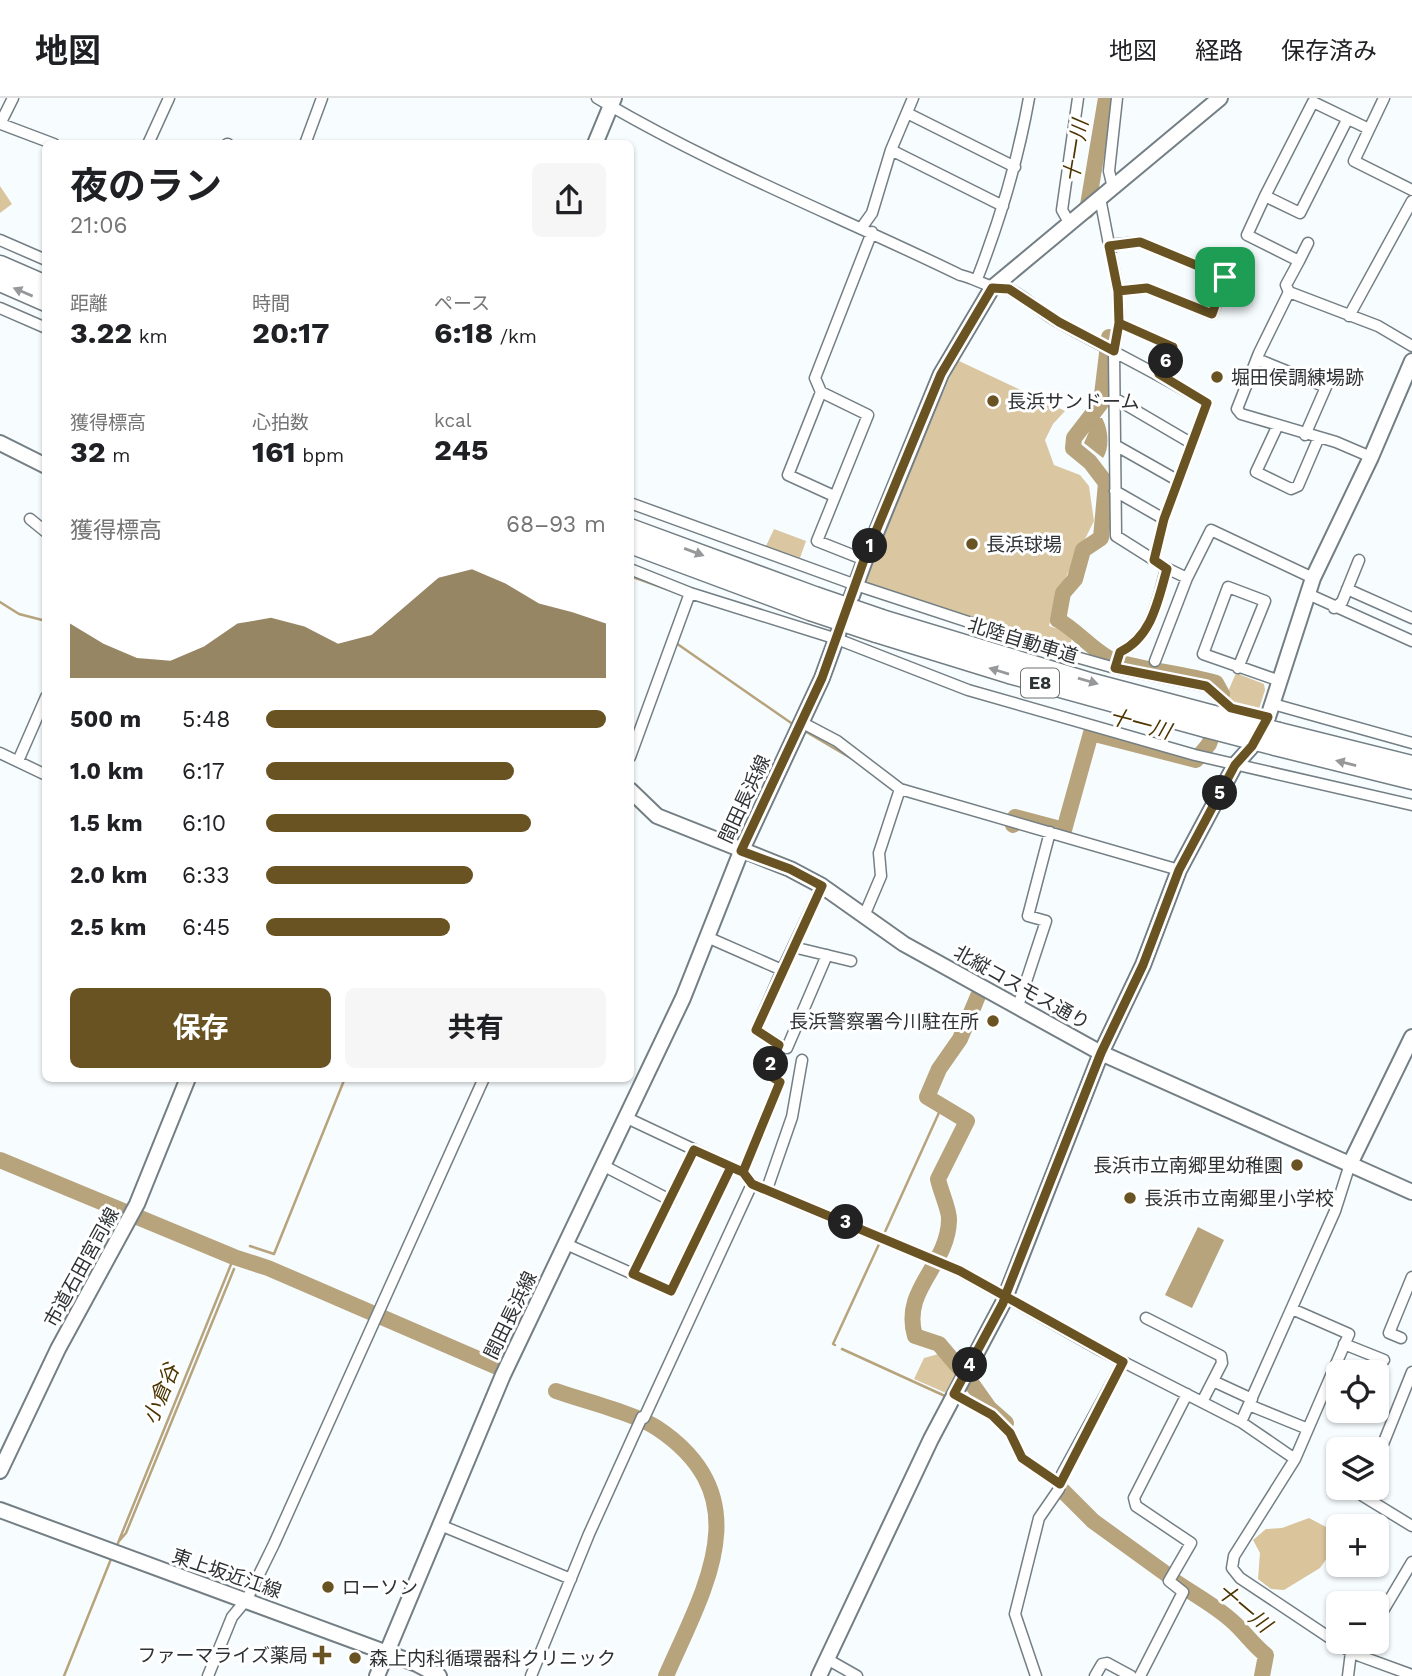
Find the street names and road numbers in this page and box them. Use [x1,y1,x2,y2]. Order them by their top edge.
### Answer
street label: 北陸自動車道 [965,613,1081,668]
road number: E8 [1021,668,1059,698]
street label: 間田長浜線 [714,751,775,847]
street label: 北縦コスモス通り [950,941,1094,1034]
street label: 市道石田宮司線 [39,1203,124,1331]
street label: 間田長浜線 [479,1267,542,1363]
street label: 東上坂近江線 [169,1544,284,1603]

